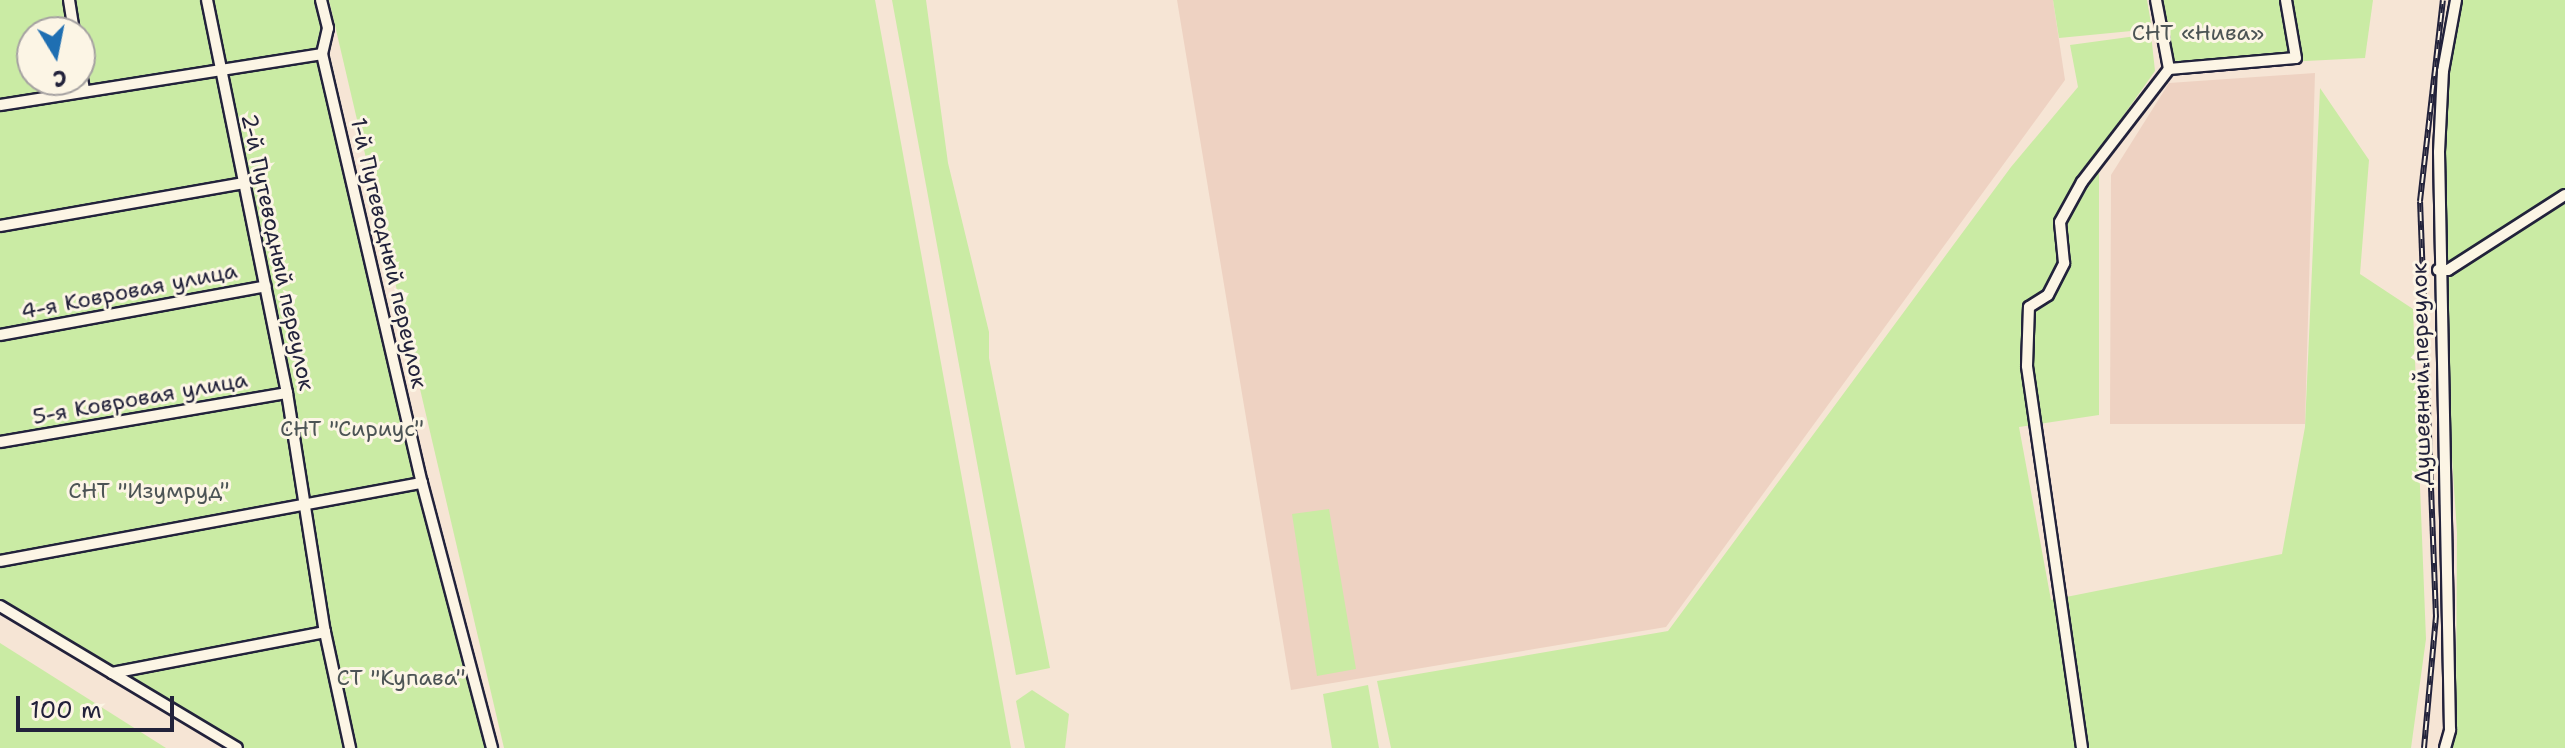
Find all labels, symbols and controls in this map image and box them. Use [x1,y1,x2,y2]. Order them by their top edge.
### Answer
north arrow [16,16,96,96]
park label: СНТ «Нива» [2132,20,2264,46]
text: С [51,63,69,94]
street label: 2-й Путеводный переулок [236,111,320,393]
street label: 1-й Путеводный переулок [345,115,433,391]
street label: 4-я Ковровая улица [19,257,239,325]
street label: Душевный переулок [2406,262,2436,486]
street label: 5-я Ковровая улица [30,366,250,430]
park label: СНТ "Сириус" [280,416,424,442]
park label: СНТ "Изумруд" [68,478,230,504]
park label: СТ "Купава" [337,665,465,691]
scale bar [20,680,178,730]
text: 100 m [30,694,102,726]

